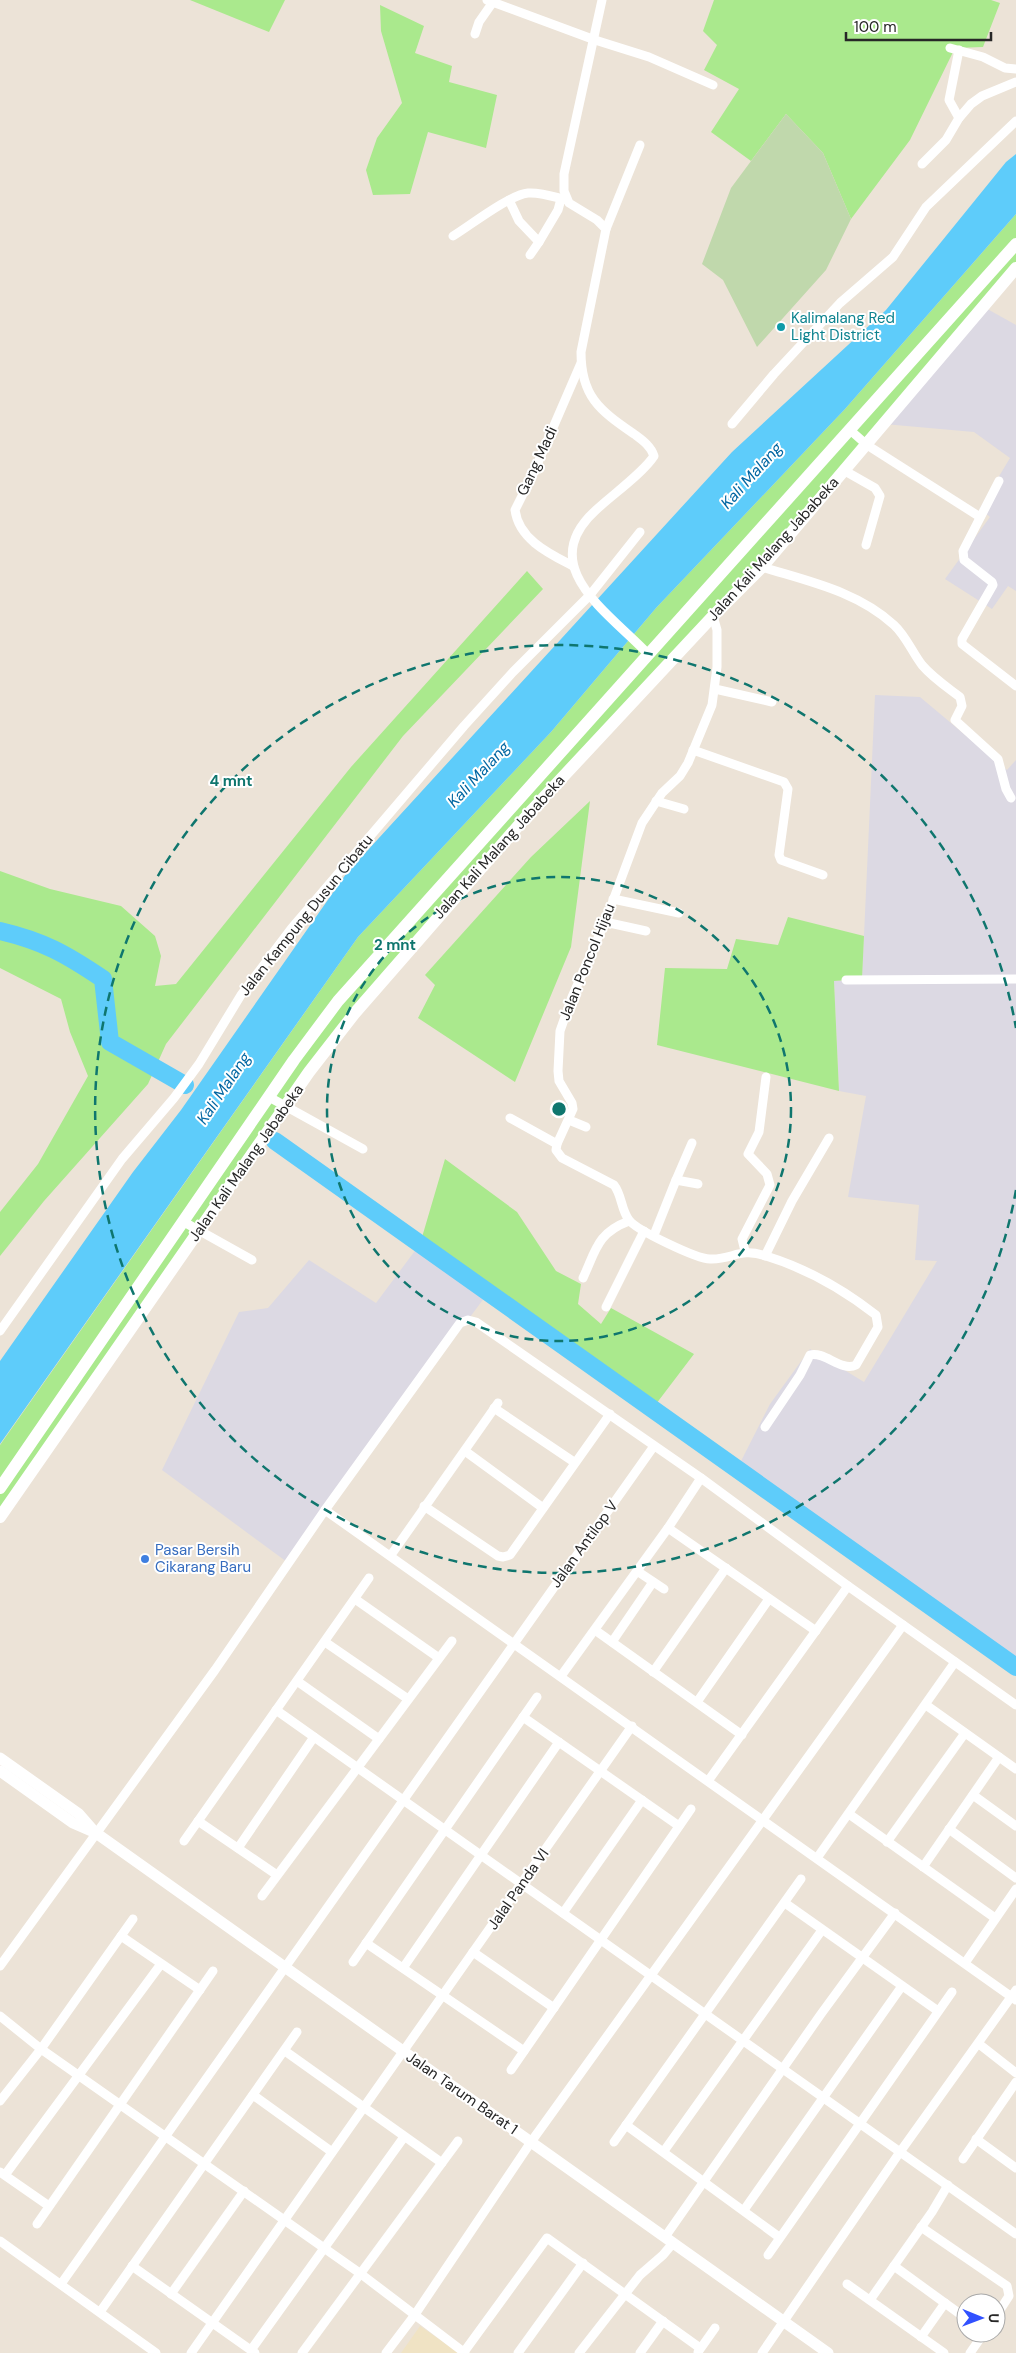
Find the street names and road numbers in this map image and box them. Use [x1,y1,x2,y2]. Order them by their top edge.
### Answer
street label: Gang Madi [512,423,562,499]
street label: Jalan Kali Malang Jababeka [703,473,843,625]
street label: Jalan Kali Malang Jababeka [429,771,569,923]
street label: Jalan Kampung Dusun Cibatu [235,830,377,1000]
street label: Jalan Poncol Hijau [554,901,620,1023]
street label: Jalan Kali Malang Jababeka [184,1081,308,1245]
street label: Jalan Antilop V [545,1496,623,1592]
street label: Jalal Panda VI [483,1844,553,1934]
street label: Jalan Tarum Barat 1 [402,2047,522,2139]

